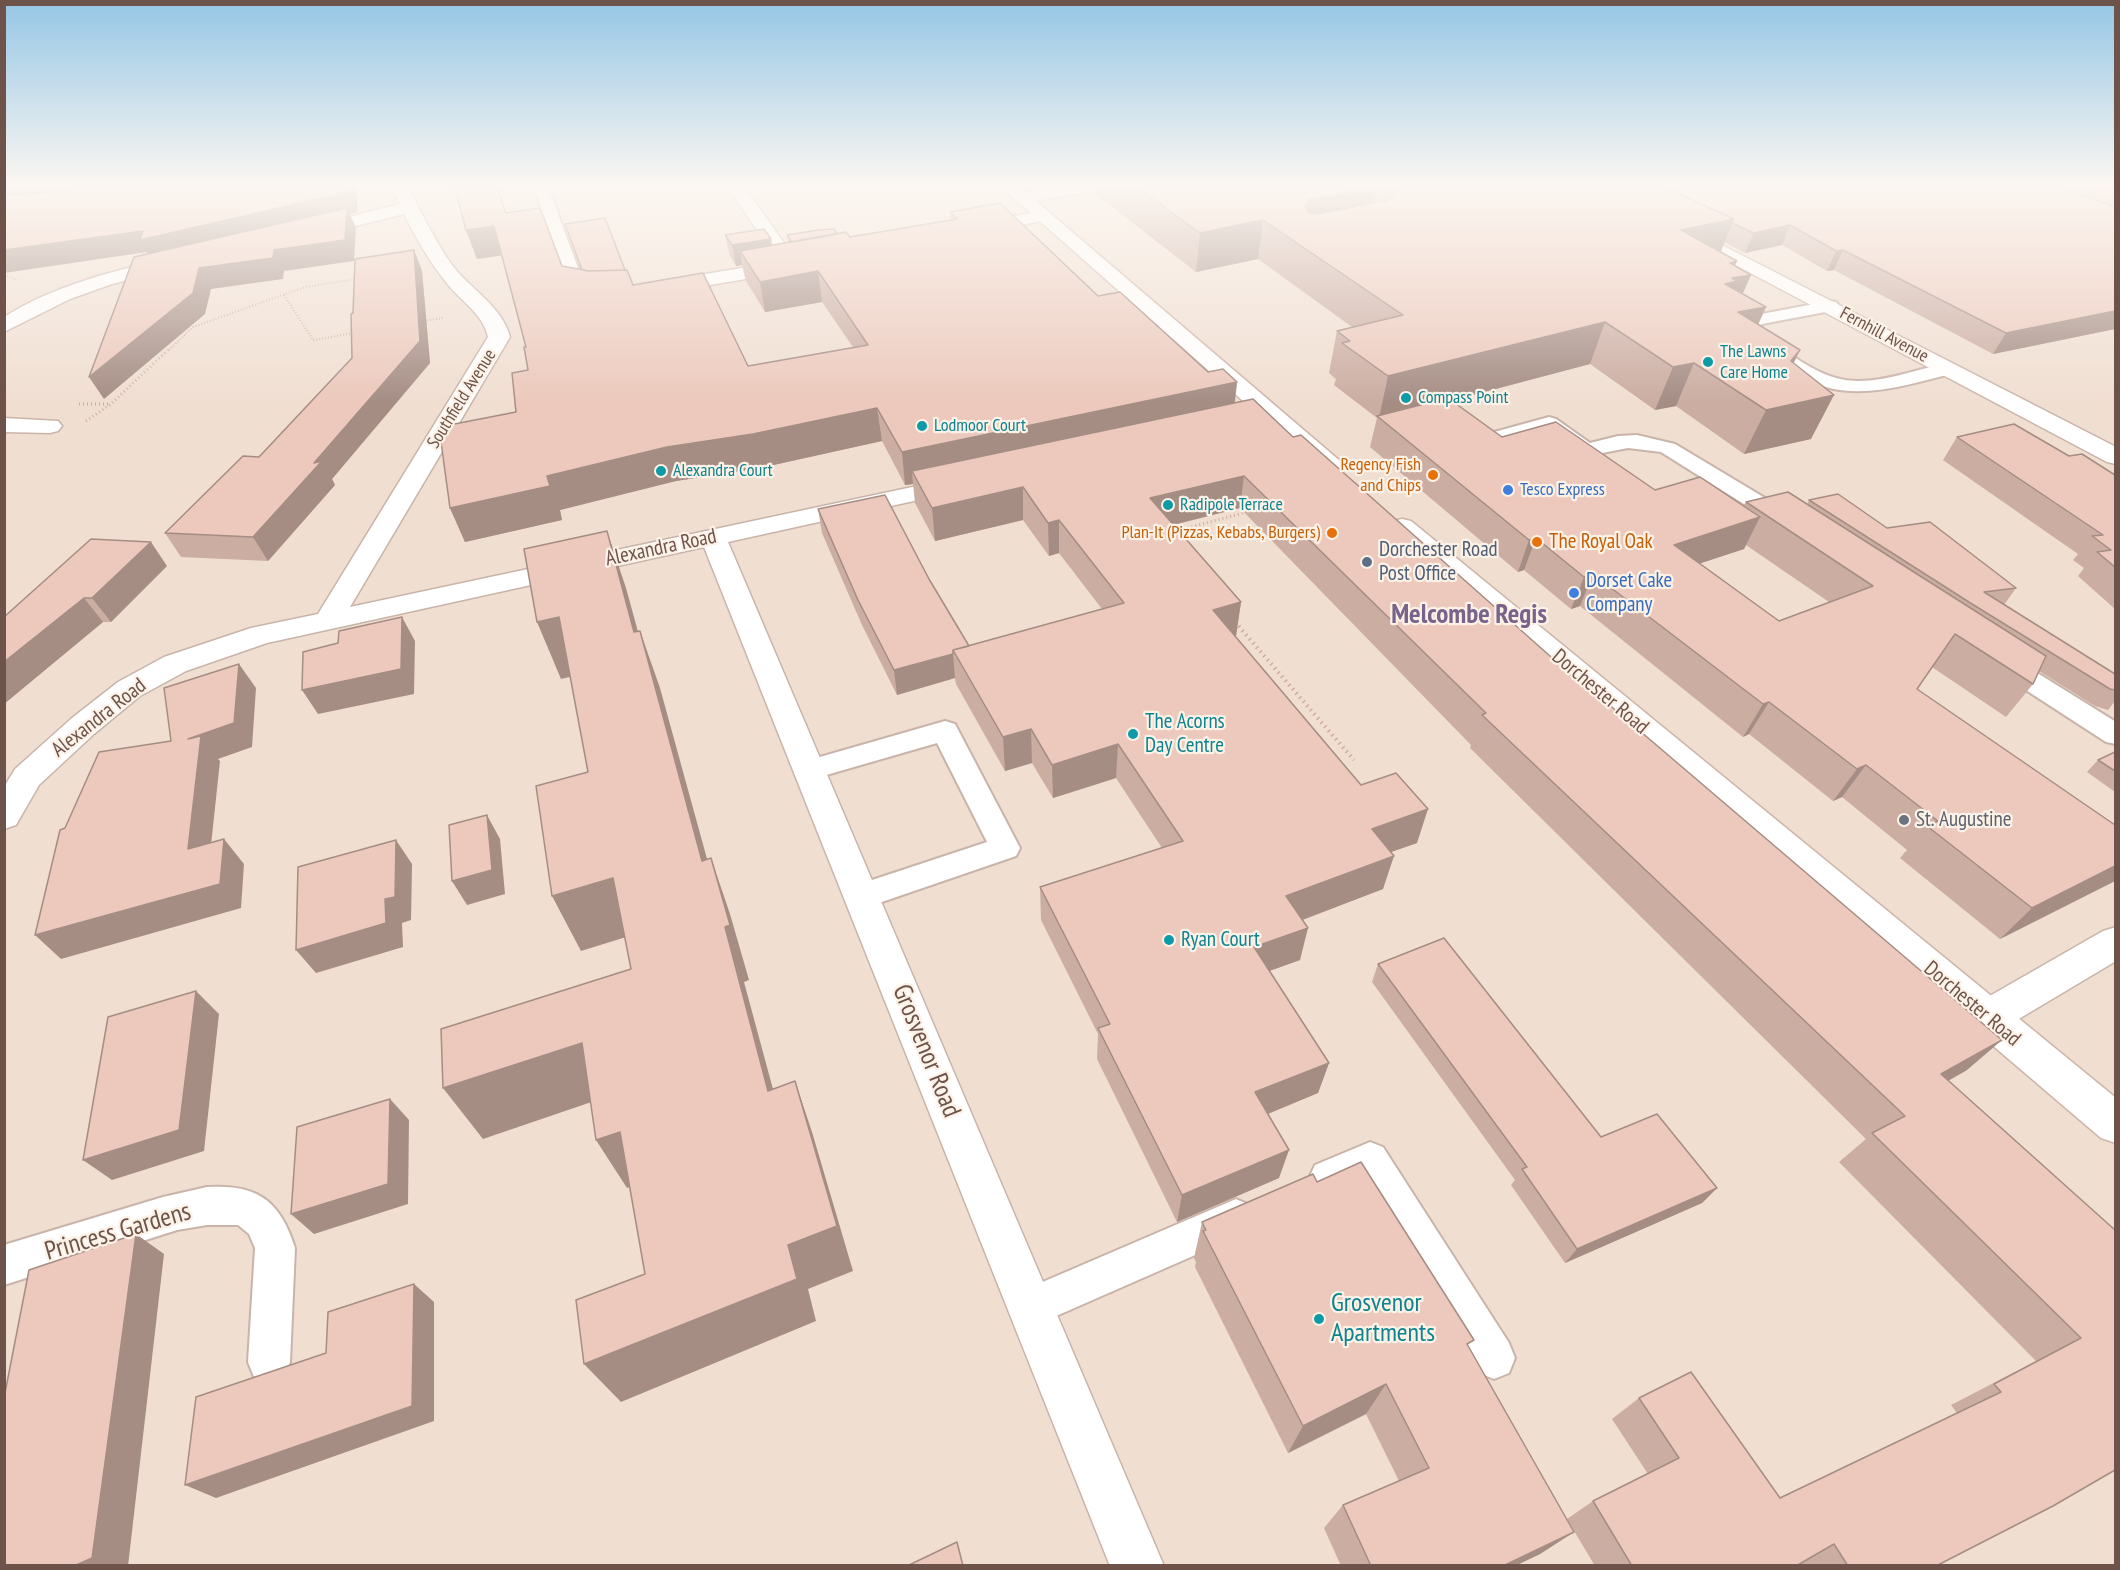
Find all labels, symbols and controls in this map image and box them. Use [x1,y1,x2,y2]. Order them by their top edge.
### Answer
street label: Fernhill Avenue [1836,303,1932,367]
place label: The Lawns Care Home [1720,341,1788,384]
street label: Southfield Avenue [423,345,501,453]
marker: The Lawns Care Home [1701,355,1715,369]
place label: Compass Point [1418,387,1508,409]
marker: Compass Point [1399,391,1413,405]
place label: Lodmoor Court [934,415,1026,437]
marker: Lodmoor Court [915,419,929,433]
place label: Regency Fish and Chips [1341,454,1421,496]
place label: Alexandra Court [673,460,773,482]
marker: Alexandra Court [654,464,668,478]
marker: Regency Fish and Chips [1426,468,1440,482]
place label: Tesco Express [1520,479,1605,501]
marker: Tesco Express [1501,483,1515,497]
place label: Radipole Terrace [1180,494,1283,516]
marker: Radipole Terrace [1161,498,1175,512]
place label: Plan-It (Pizzas, Kebabs, Burgers) [1121,522,1320,544]
street label: Alexandra Road [603,524,719,572]
marker: Plan-It (Pizzas, Kebabs, Burgers) [1325,526,1339,540]
place label: The Royal Oak [1549,529,1653,555]
marker: The Royal Oak [1530,535,1544,549]
place label: Dorchester Road Post Office [1379,537,1498,587]
marker: Dorchester Road Post Office [1360,555,1374,569]
place label: Dorset Cake Company [1586,568,1672,618]
marker: Dorset Cake Company [1567,586,1581,600]
district label: Melcombe Regis [1391,599,1547,631]
street label: Dorchester Road [1546,644,1654,740]
street label: Alexandra Road [47,673,151,763]
place label: The Acorns Day Centre [1145,709,1225,759]
marker: The Acorns Day Centre [1126,727,1140,741]
place label: St. Augustine [1916,807,2012,833]
marker: St. Augustine [1897,813,1911,827]
place label: Ryan Court [1181,927,1260,953]
marker: Ryan Court [1162,933,1176,947]
street label: Dorchester Road [1918,956,2026,1052]
street label: Grosvenor Road [885,980,967,1122]
street label: Princess Gardens [41,1196,195,1268]
place label: Grosvenor Apartments [1331,1288,1435,1350]
marker: Grosvenor Apartments [1312,1312,1326,1326]

